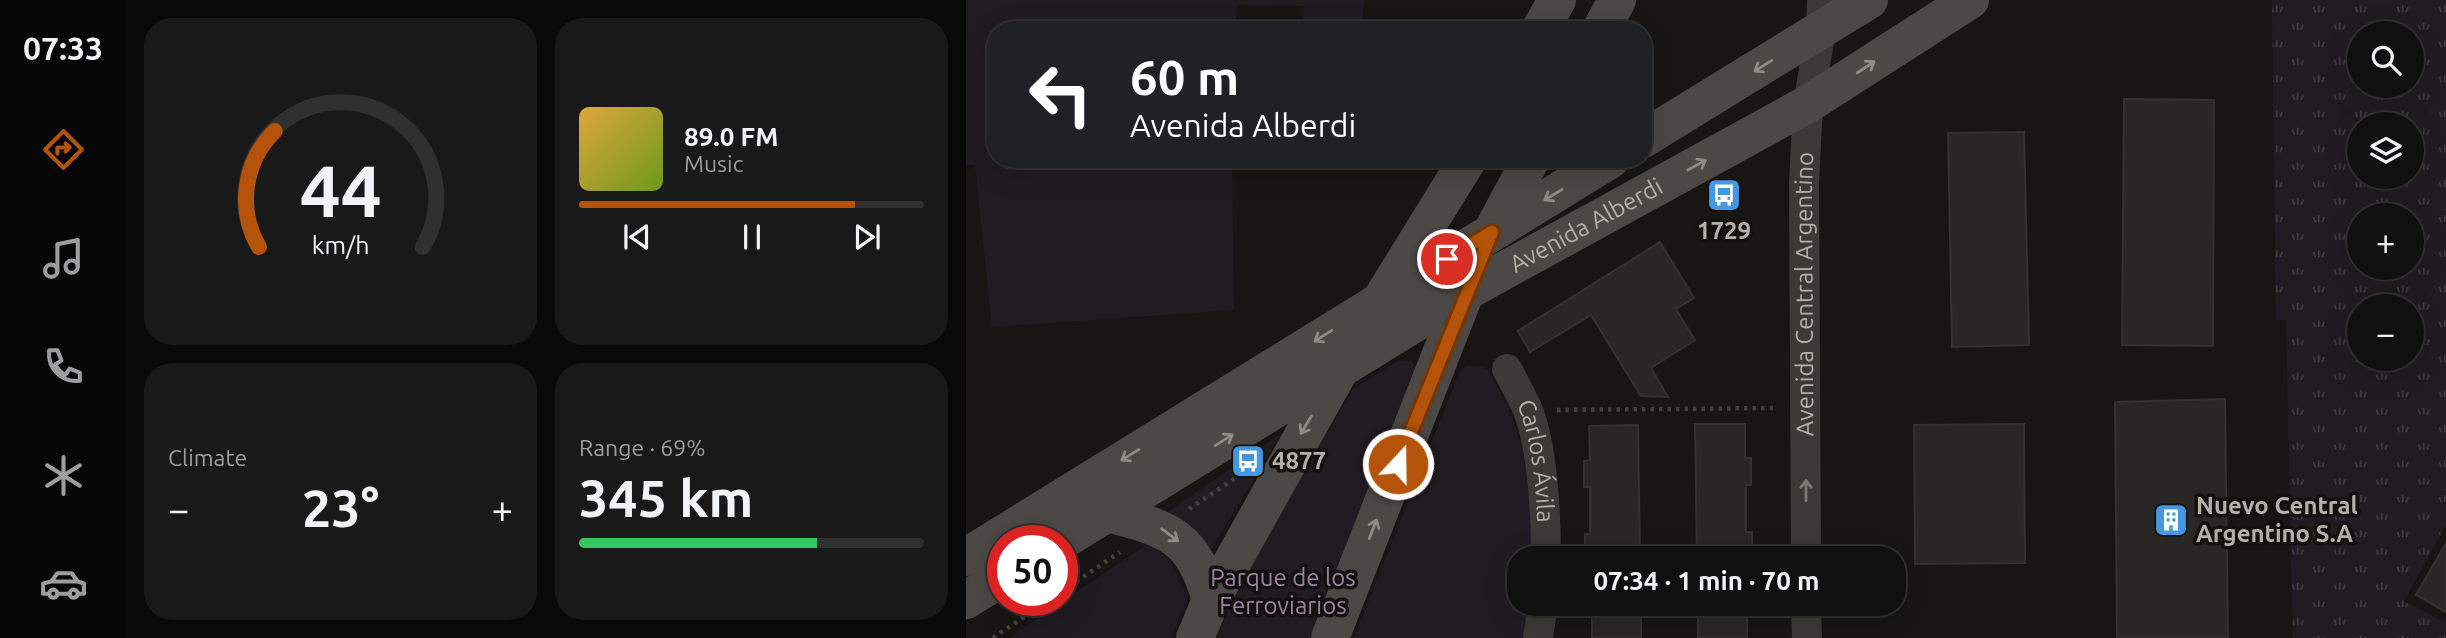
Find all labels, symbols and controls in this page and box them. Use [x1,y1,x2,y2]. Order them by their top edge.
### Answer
map controls [2347,21,2424,371]
button: search [2347,21,2424,98]
text: 07:33 [23,30,103,66]
icon: left [1015,49,1106,140]
text: 60 m [1130,49,1239,104]
one-way arrow [1754,59,1774,73]
one-way arrow [1855,60,1875,74]
text: Avenida Alberdi [1130,107,1356,143]
button: layers [2347,112,2424,189]
text: 89.0 FM [684,122,778,151]
icon: directions [39,125,88,174]
text: 44 [299,150,382,232]
text: Music [684,151,743,176]
street label: Avenida Central Argentino [1790,151,1819,436]
one-way arrow [1686,158,1706,172]
street label: Avenida Alberdi [1505,172,1667,278]
bus stop icon: 1729 [1705,176,1743,214]
one-way arrow [1543,188,1563,202]
button: + [2347,203,2424,280]
place label: 1729 [1697,217,1751,244]
icon: previous [618,218,656,256]
icon: pause [733,218,771,256]
icon: next [848,218,886,256]
pin [1417,229,1477,289]
text: km/h [312,231,369,259]
icon: music [39,234,88,283]
icon: arrive [1428,240,1466,278]
button: − [2347,294,2424,371]
one-way arrow [1314,329,1334,343]
icon: phone [39,342,88,391]
street label: Carlos Ávila [1512,395,1559,523]
one-way arrow [1299,415,1313,435]
position arrow [1361,427,1435,501]
one-way arrow [1214,433,1233,448]
text: Range · 69% [579,435,706,460]
bus stop icon: 4877 [1229,442,1267,480]
text: Climate [168,445,247,470]
place label: 4877 [1272,447,1326,474]
one-way arrow [1120,449,1140,463]
icon: climate [39,451,88,500]
text: 345 km [579,469,753,527]
text: 23° [302,479,379,537]
one-way arrow [1799,479,1813,502]
text: − [168,488,189,530]
text: + [492,488,513,530]
place label: Nuevo Central Argentino S.A [2196,492,2358,547]
building icon: Nuevo Central Argentino S.A [2152,501,2190,539]
one-way arrow [1367,518,1380,540]
speed limit sign: 50 [987,525,1078,616]
one-way arrow [1161,527,1179,542]
icon: car [39,559,88,608]
park label: Parque de los Ferroviarios [1210,564,1356,619]
text: 07:34 · 1 min · 70 m [1593,566,1820,595]

